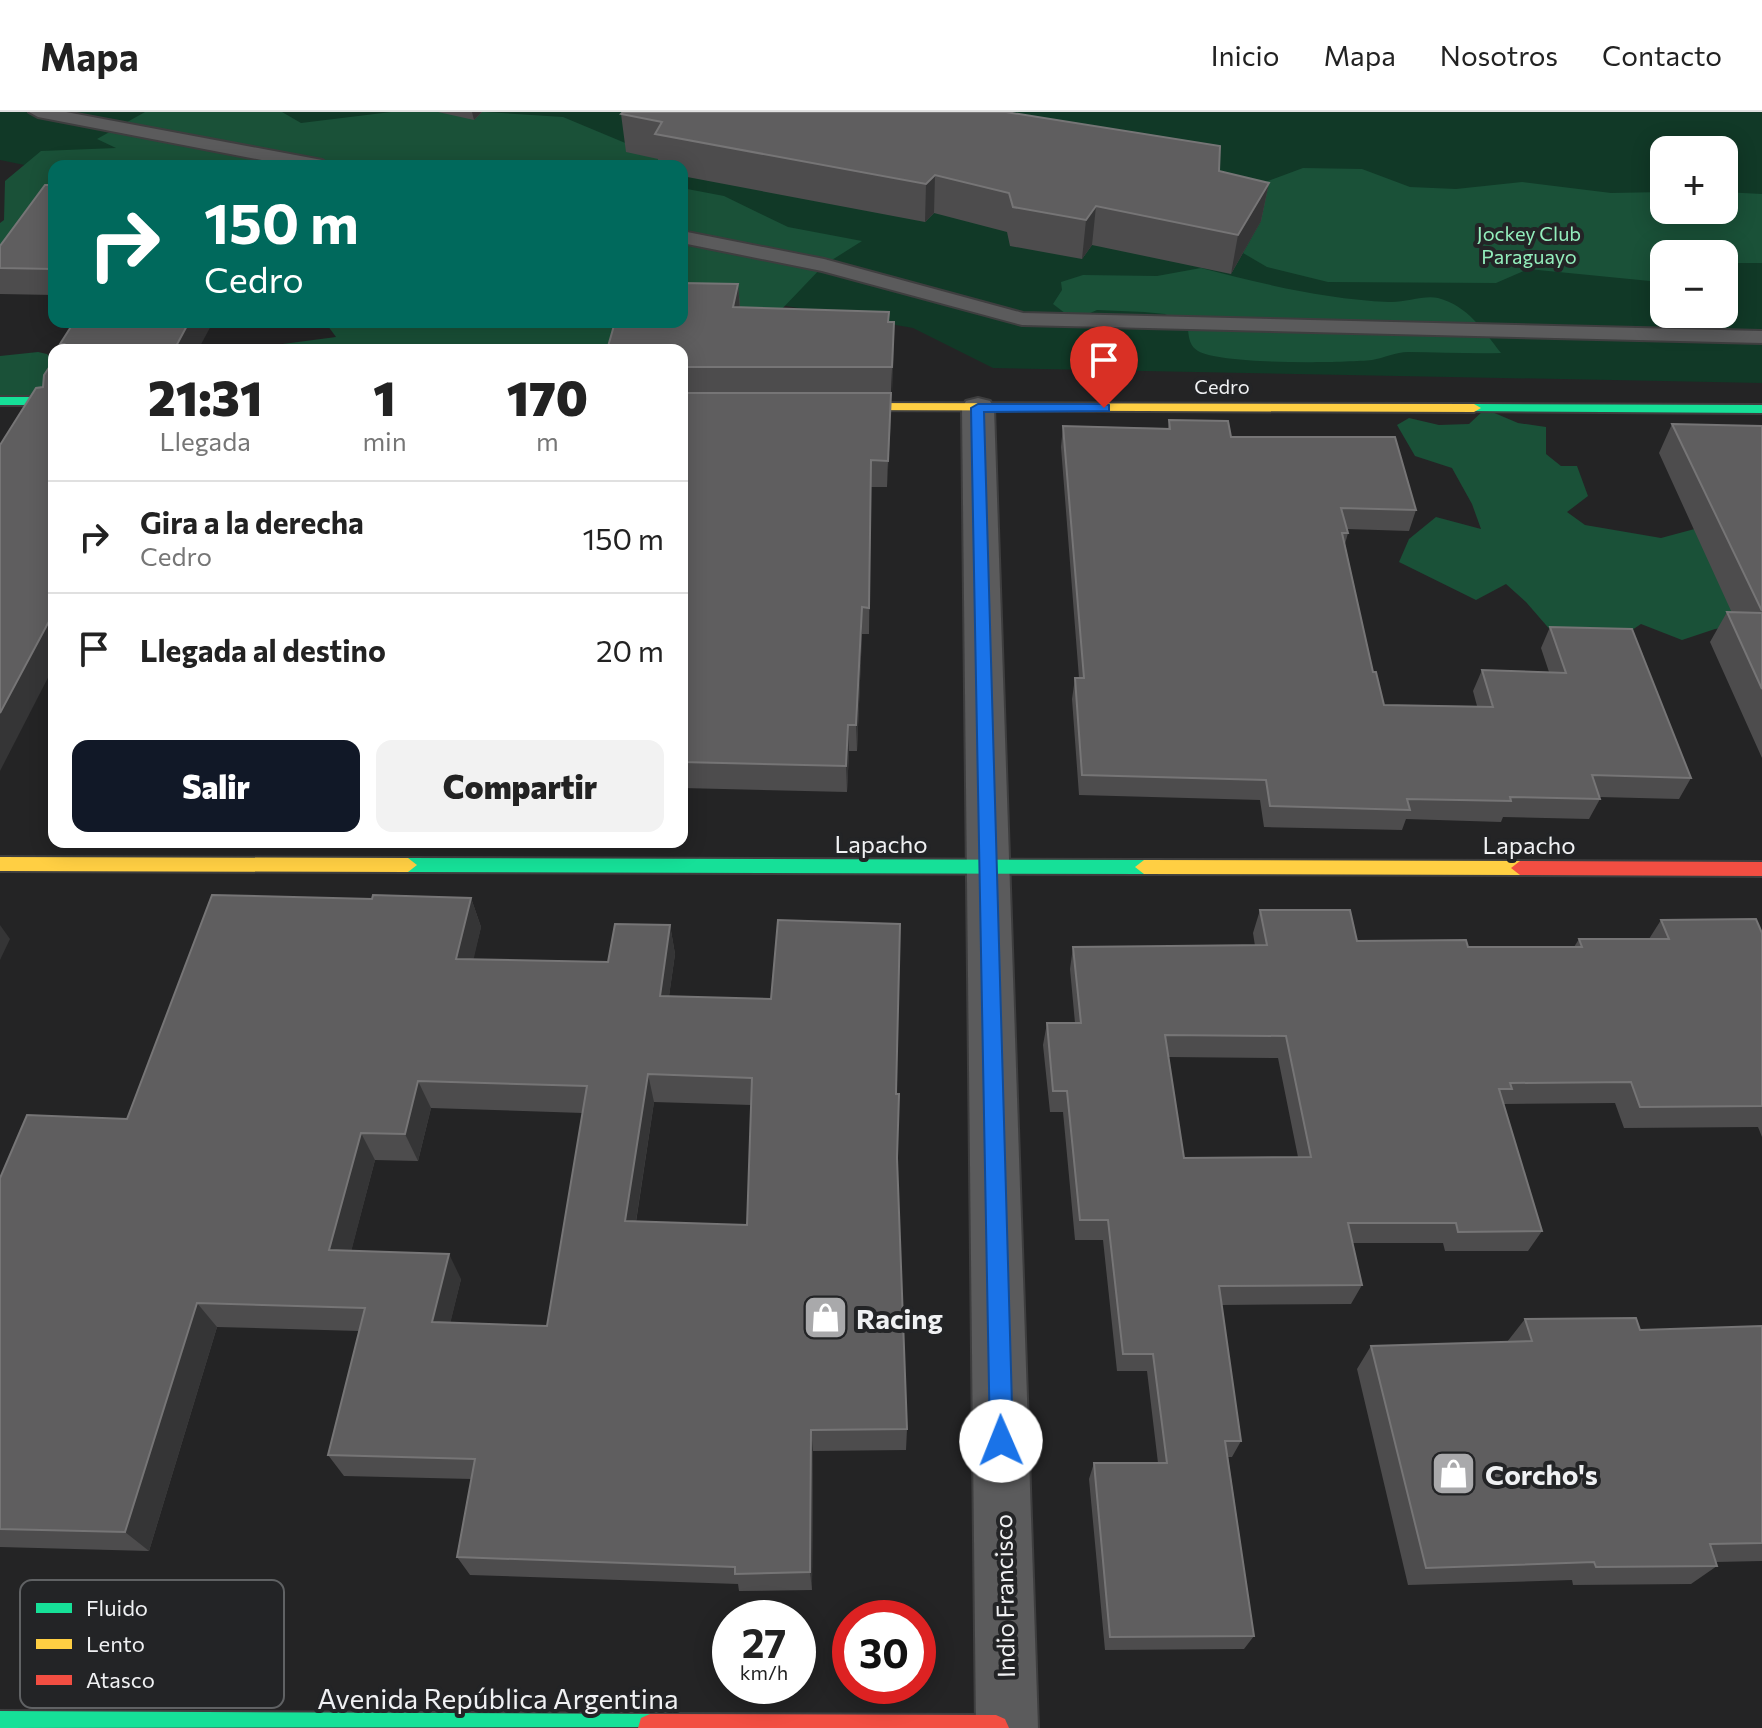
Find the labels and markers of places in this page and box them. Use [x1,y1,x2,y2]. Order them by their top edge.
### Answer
pin [1070,326,1138,408]
shop icon: Racing [801,1294,849,1342]
place label: Racing [856,1301,943,1335]
shop icon: Corcho's [1430,1450,1478,1498]
place label: Corcho's [1485,1457,1598,1491]

